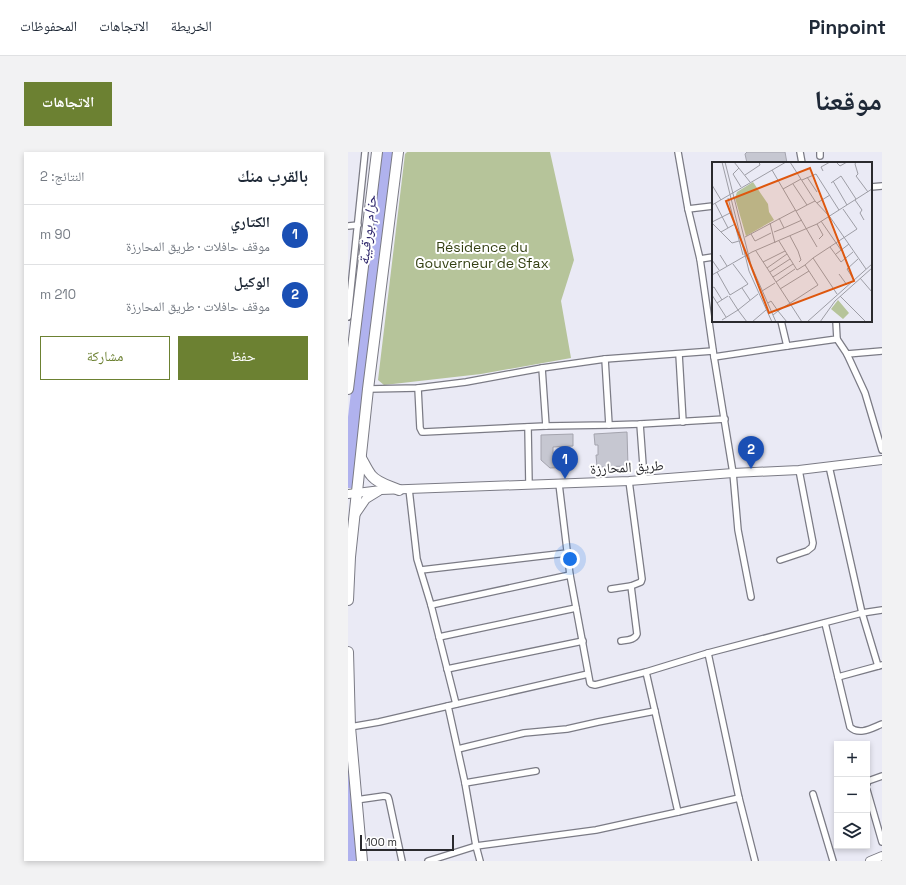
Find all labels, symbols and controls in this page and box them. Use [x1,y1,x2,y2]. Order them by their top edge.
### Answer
text: Pinpoint [809,15,886,40]
text: المحفوظات [20,17,77,35]
text: الاتجاهات [99,17,149,35]
text: الخريطة [171,17,212,35]
button: الاتجاهات [24,82,112,126]
text: موقعنا [814,82,882,118]
inset map [712,162,872,322]
text: بالقرب منك [237,165,308,187]
text: النتائج: 2 [40,168,84,185]
water label: حزام بورقيبة [353,194,382,266]
text: الكتاري [231,212,270,231]
text: 90 m [40,226,71,243]
text: 1 [292,226,298,243]
text: موقف حافلات · طريق المحارزة [126,238,270,255]
park label: Résidence du Gouverneur de Sfax [415,238,549,272]
text: الوكيل [234,272,270,291]
text: 210 m [40,286,76,303]
text: 2 [291,286,299,303]
text: موقف حافلات · طريق المحارزة [126,298,270,315]
button: مشاركة [40,336,170,380]
button: حفظ [178,336,308,380]
pin: 2 [738,436,764,469]
pin: 1 [552,446,578,479]
street label: طريق المحارزة [590,456,664,479]
your location [560,549,580,569]
map controls [834,741,870,849]
button: + [834,741,870,777]
button: − [834,777,870,813]
button: layers [834,813,870,849]
scale bar [360,833,454,852]
text: 100 m [366,835,397,849]

